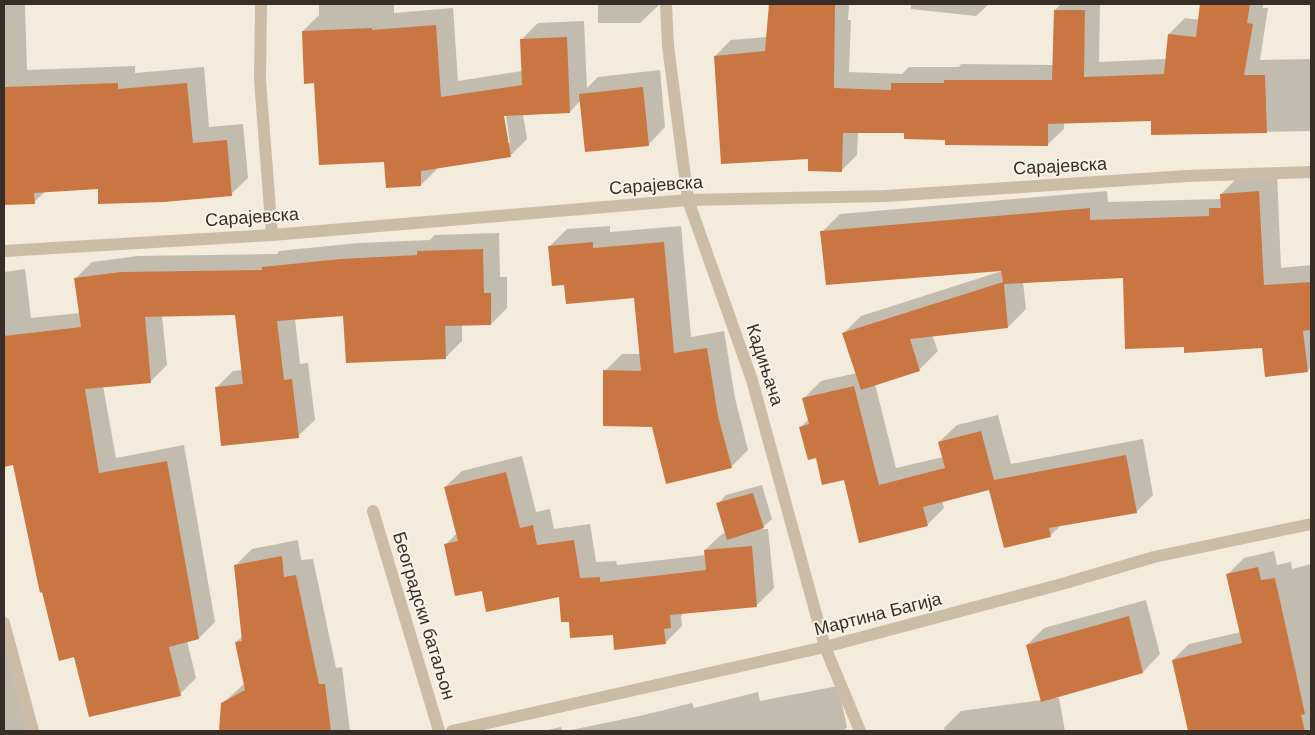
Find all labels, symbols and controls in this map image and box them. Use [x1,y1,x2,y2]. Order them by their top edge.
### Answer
street label: Сарајевска [1013,154,1107,180]
street label: Сарајевска [608,172,704,200]
street label: Сарајевска [204,204,300,232]
street label: Кадињача [741,321,787,409]
street label: Београдски батаљон [387,529,459,703]
street label: Мартина Багија [812,589,944,641]

